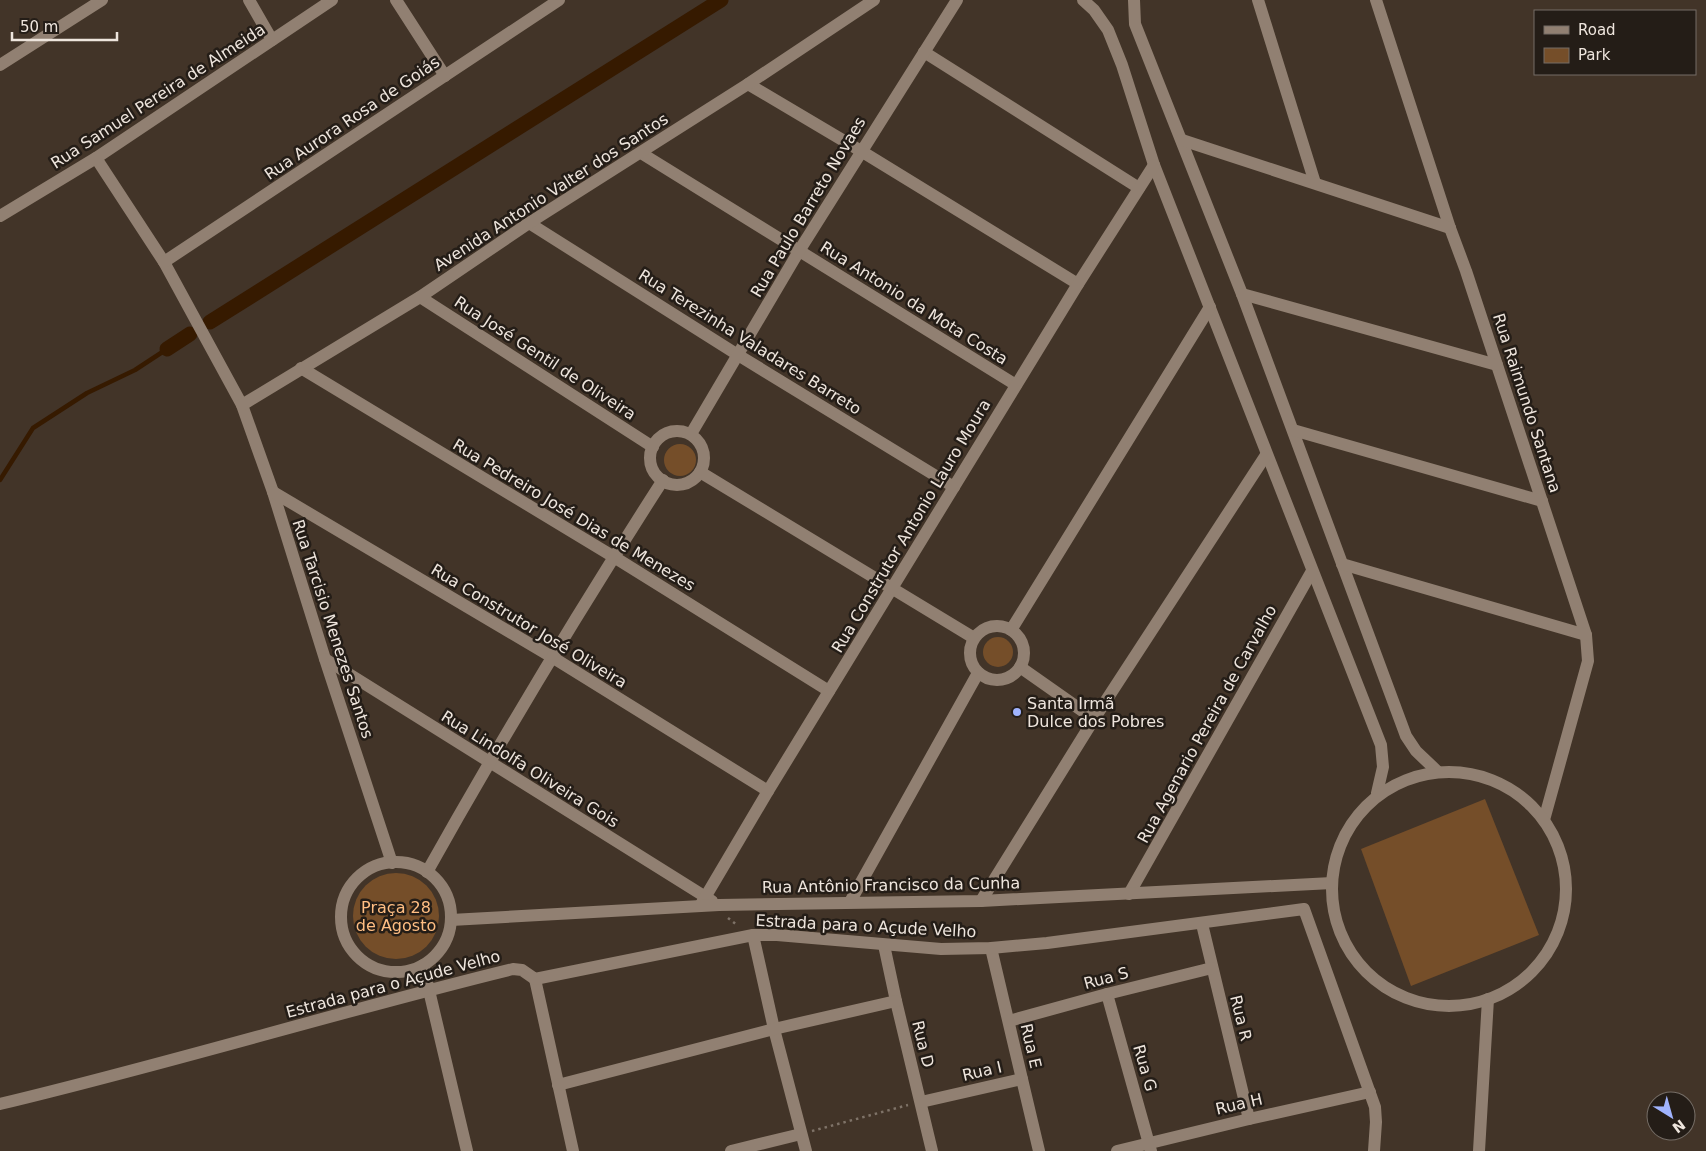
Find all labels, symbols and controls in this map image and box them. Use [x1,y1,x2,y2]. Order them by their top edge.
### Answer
scale bar [12,10,118,42]
legend [1534,10,1696,75]
text: 50 m [20,18,58,36]
street label: Rua Samuel Pereira de Almeida [47,19,269,173]
text: Road [1578,21,1616,39]
text: Park [1578,46,1611,64]
street label: Rua Aurora Rosa de Goiás [261,52,443,184]
street label: Avenida Antonio Valter dos Santos [430,109,672,275]
street label: Rua Paulo Barreto Novaes [747,113,869,301]
street label: Rua Antonio da Mota Costa [817,237,1011,369]
street label: Rua Terezinha Valadares Barreto [635,265,865,419]
street label: Rua José Gentil de Oliveira [451,292,639,424]
street label: Rua Raimundo Santana [1489,311,1565,495]
street label: Rua Construtor Antonio Lauro Moura [828,396,994,656]
street label: Rua Pedreiro José Dias de Menezes [449,435,699,595]
street label: Rua Tarcisio Menezes Santos [289,517,377,741]
street label: Rua Construtor José Oliveira [428,560,630,692]
street label: Rua Agenario Pereira de Carvalho [1133,602,1281,846]
place label: Santa Irmã Dulce dos Pobres [1027,694,1164,731]
street label: Rua Lindolfa Oliveira Gois [438,706,622,832]
marker: Santa Irmã Dulce dos Pobres [1011,706,1023,718]
street label: Rua Antônio Francisco da Cunha [762,873,1020,897]
park label: Praça 28 de Agosto [356,898,436,935]
street label: Estrada para o Açude Velho [755,911,977,941]
street label: Estrada para o Açude Velho [284,946,502,1022]
street label: Rua S [1082,963,1130,993]
street label: Rua R [1226,993,1256,1043]
street label: Rua D [908,1019,938,1069]
street label: Rua E [1017,1022,1045,1070]
street label: Rua G [1129,1042,1161,1094]
street label: Rua I [960,1057,1004,1085]
street label: Rua H [1214,1089,1264,1119]
north arrow [1646,1091,1696,1141]
text: N [1669,1116,1688,1136]

